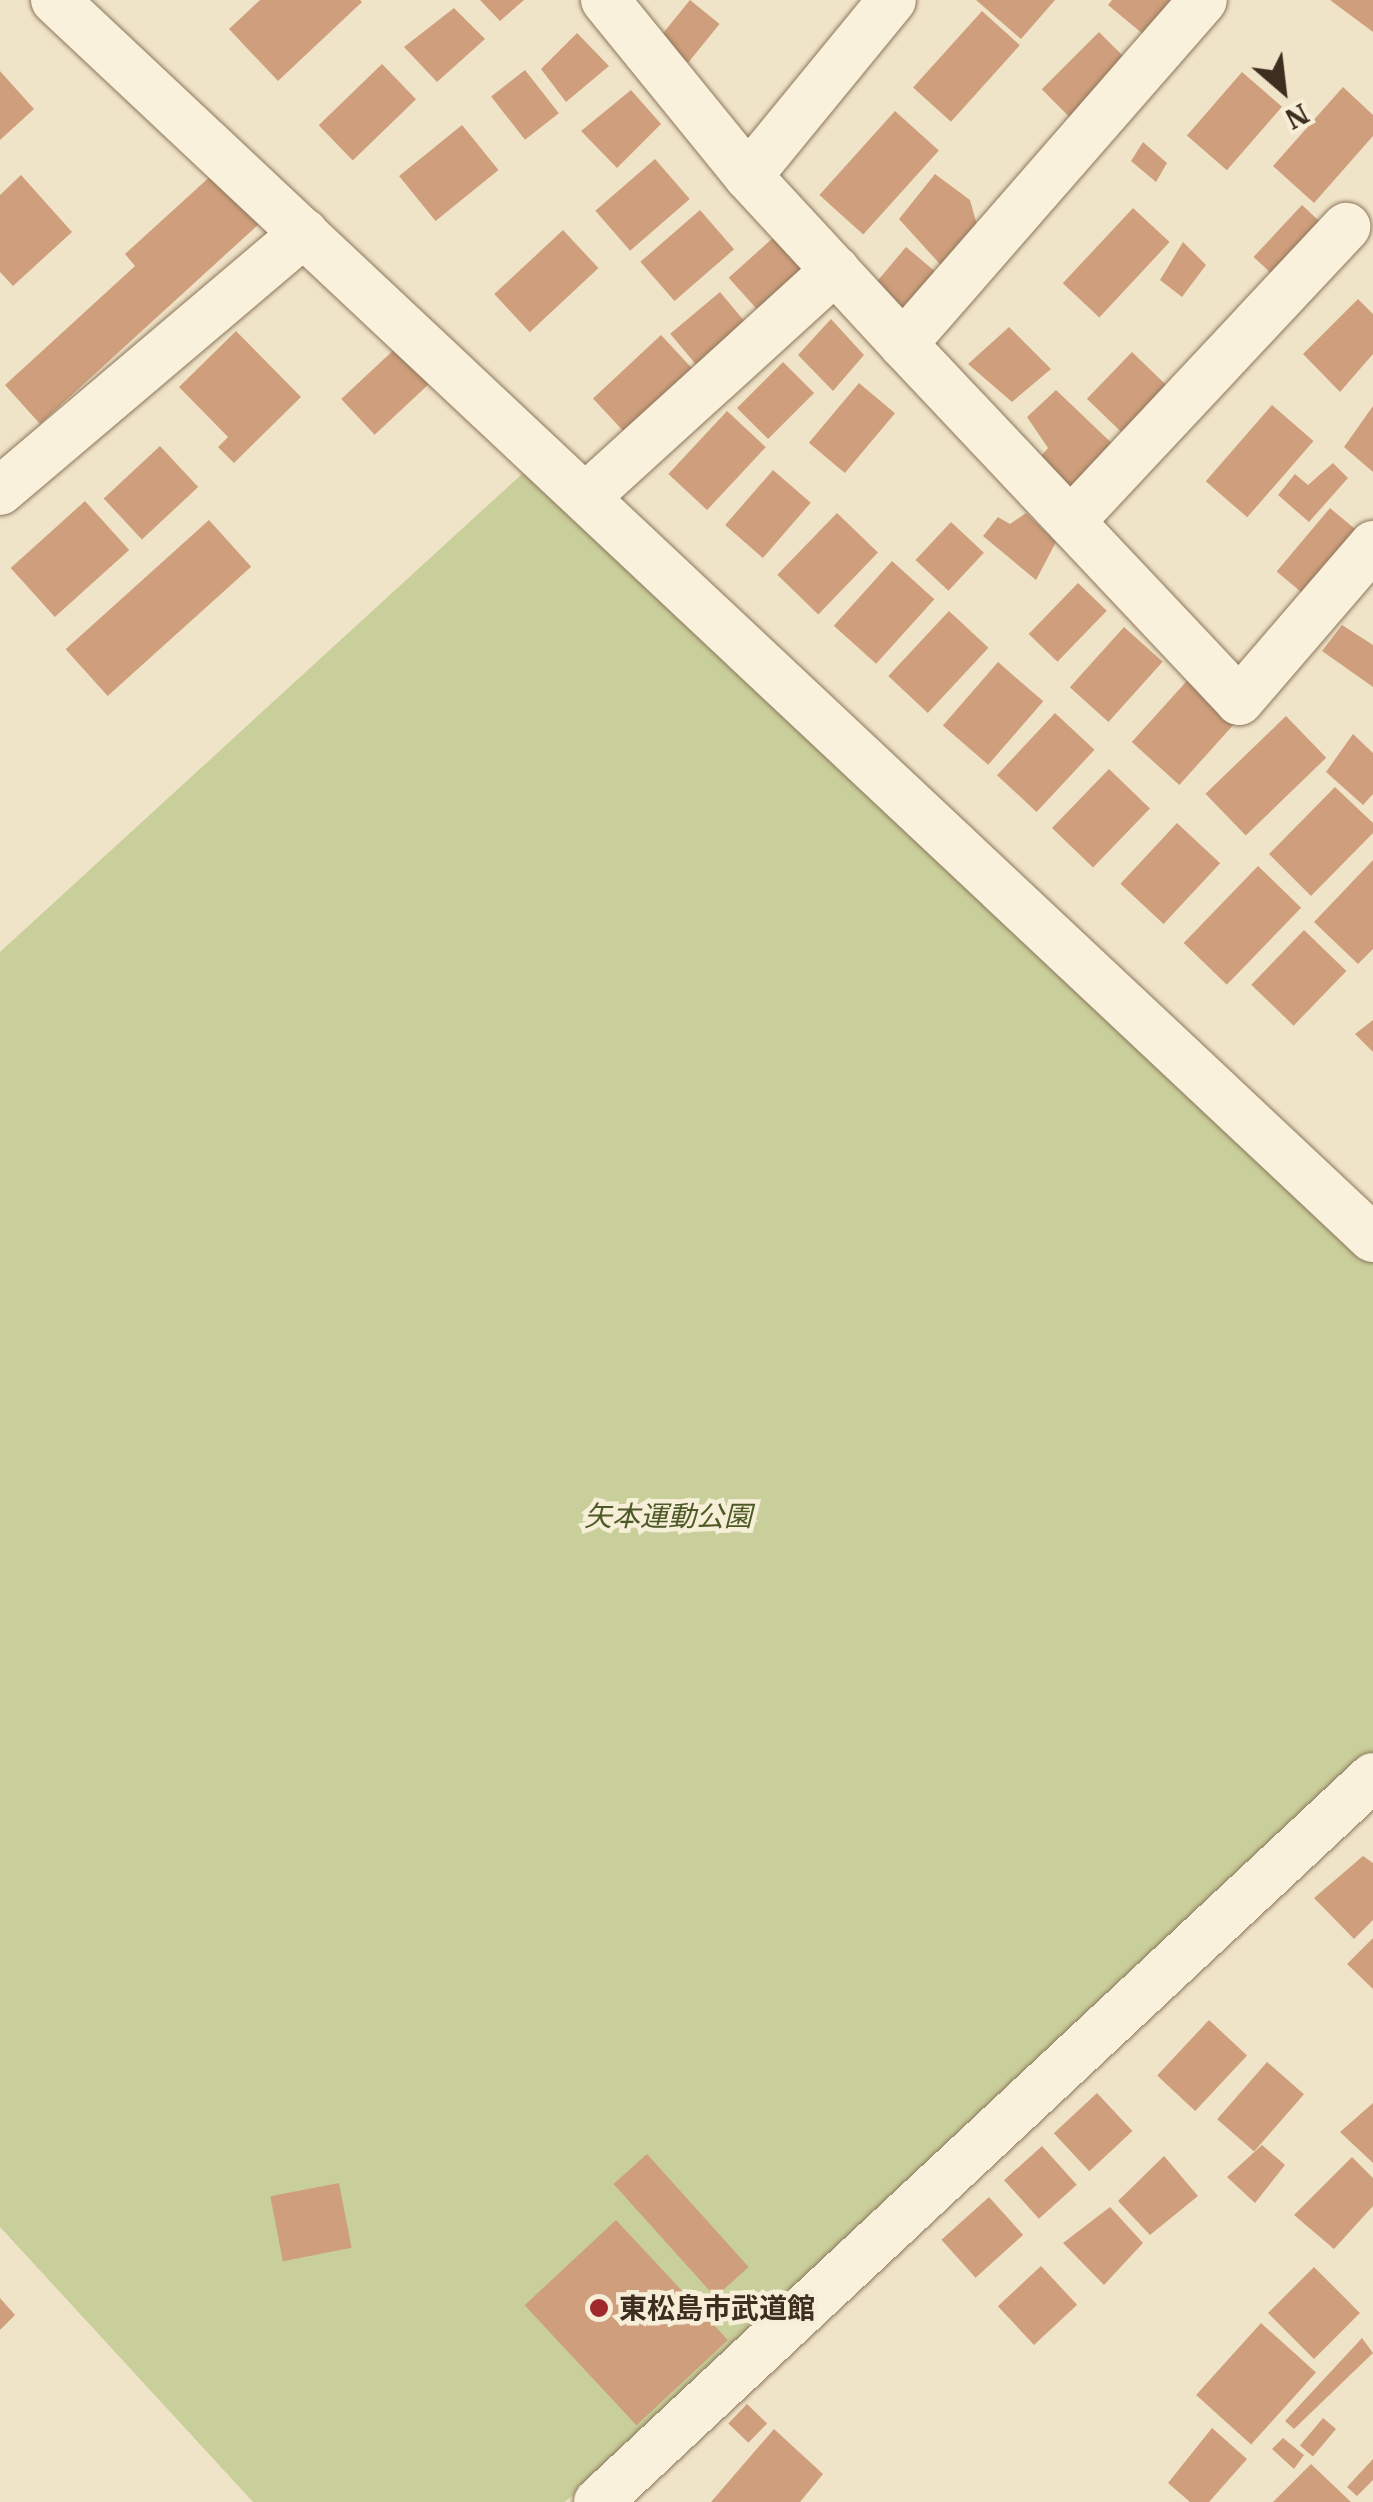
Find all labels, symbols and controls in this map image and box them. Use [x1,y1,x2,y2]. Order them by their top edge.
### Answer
north arrow [1233,40,1333,140]
text: N [1279,95,1316,138]
park label: 矢本運動公園 [584,1499,752,1533]
place label: 東松島市武道館 [619,2291,815,2325]
marker: 東松島市武道館 [588,2297,610,2319]

